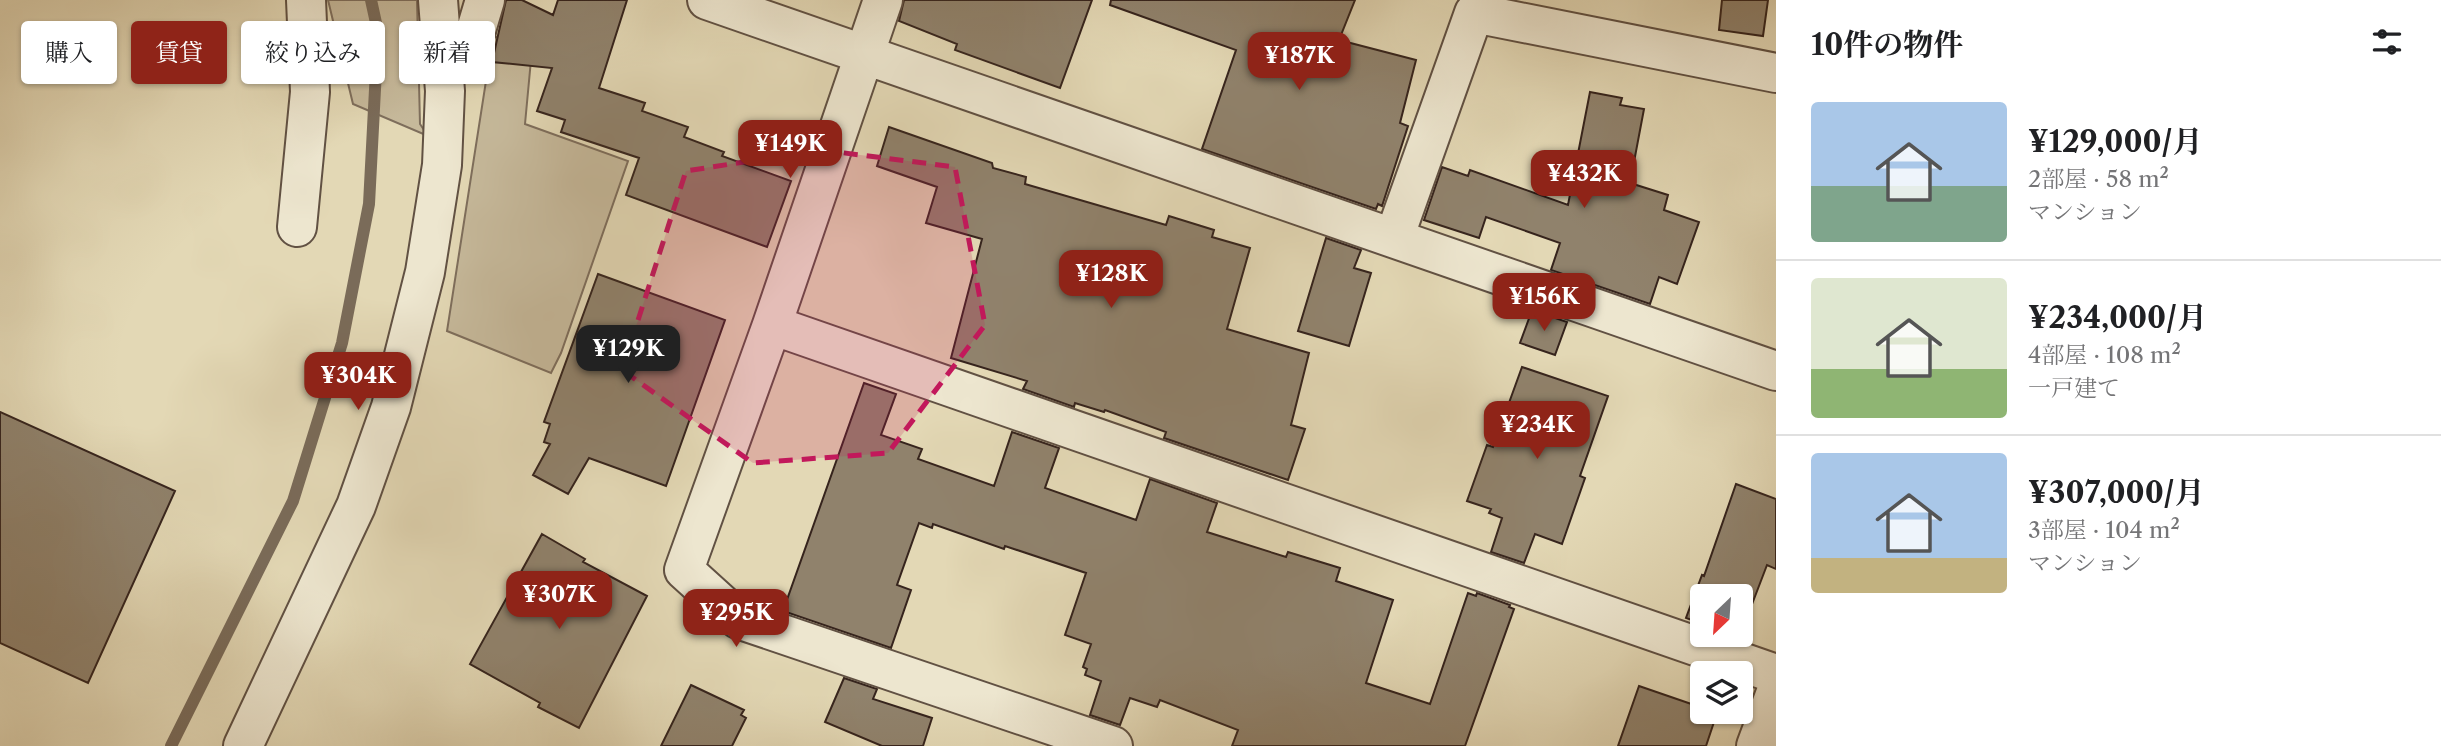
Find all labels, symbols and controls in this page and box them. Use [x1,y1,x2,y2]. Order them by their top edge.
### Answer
chip: 購入 [21,21,117,84]
chip: 賃貸 [131,21,227,84]
chip: 絞り込み [241,21,385,84]
chip: 新着 [399,21,495,84]
icon: filters [2368,23,2406,61]
text: 10件の物件 [1811,26,1963,63]
pin: ¥187K [1250,32,1348,92]
text: ¥187K [1264,41,1334,69]
pin: ¥149K [741,120,839,180]
text: ¥129,000/月 [2028,123,2202,160]
text: ¥149K [754,129,826,157]
icon: home [1867,130,1951,214]
pin: ¥432K [1535,150,1633,210]
text: ¥432K [1547,159,1621,187]
text: 2部屋 · 58 m² [2028,165,2169,193]
text: マンション [2028,198,2142,226]
pin: ¥128K [1062,250,1160,310]
text: ¥128K [1075,259,1147,287]
pin: ¥156K [1495,274,1593,333]
text: ¥156K [1509,282,1579,310]
text: ¥234,000/月 [2028,299,2207,336]
icon: home [1867,306,1951,390]
pin: ¥129K [579,326,677,385]
text: ¥129K [592,334,664,362]
text: 4部屋 · 108 m² [2028,341,2181,369]
pin: ¥304K [309,352,407,412]
text: ¥304K [320,361,396,389]
text: 一戸建て [2028,374,2120,402]
pin: ¥234K [1488,402,1586,461]
text: ¥234K [1500,410,1574,438]
text: ¥307,000/月 [2028,474,2205,511]
icon: home [1867,481,1951,565]
text: 3部屋 · 104 m² [2028,516,2180,544]
text: マンション [2028,549,2142,577]
pin: ¥307K [510,572,608,631]
text: ¥307K [522,580,596,608]
north arrow [1690,584,1754,648]
map controls [1690,584,1753,724]
pin: ¥295K [687,590,785,649]
text: ¥295K [699,598,773,626]
button: layers [1690,661,1753,724]

